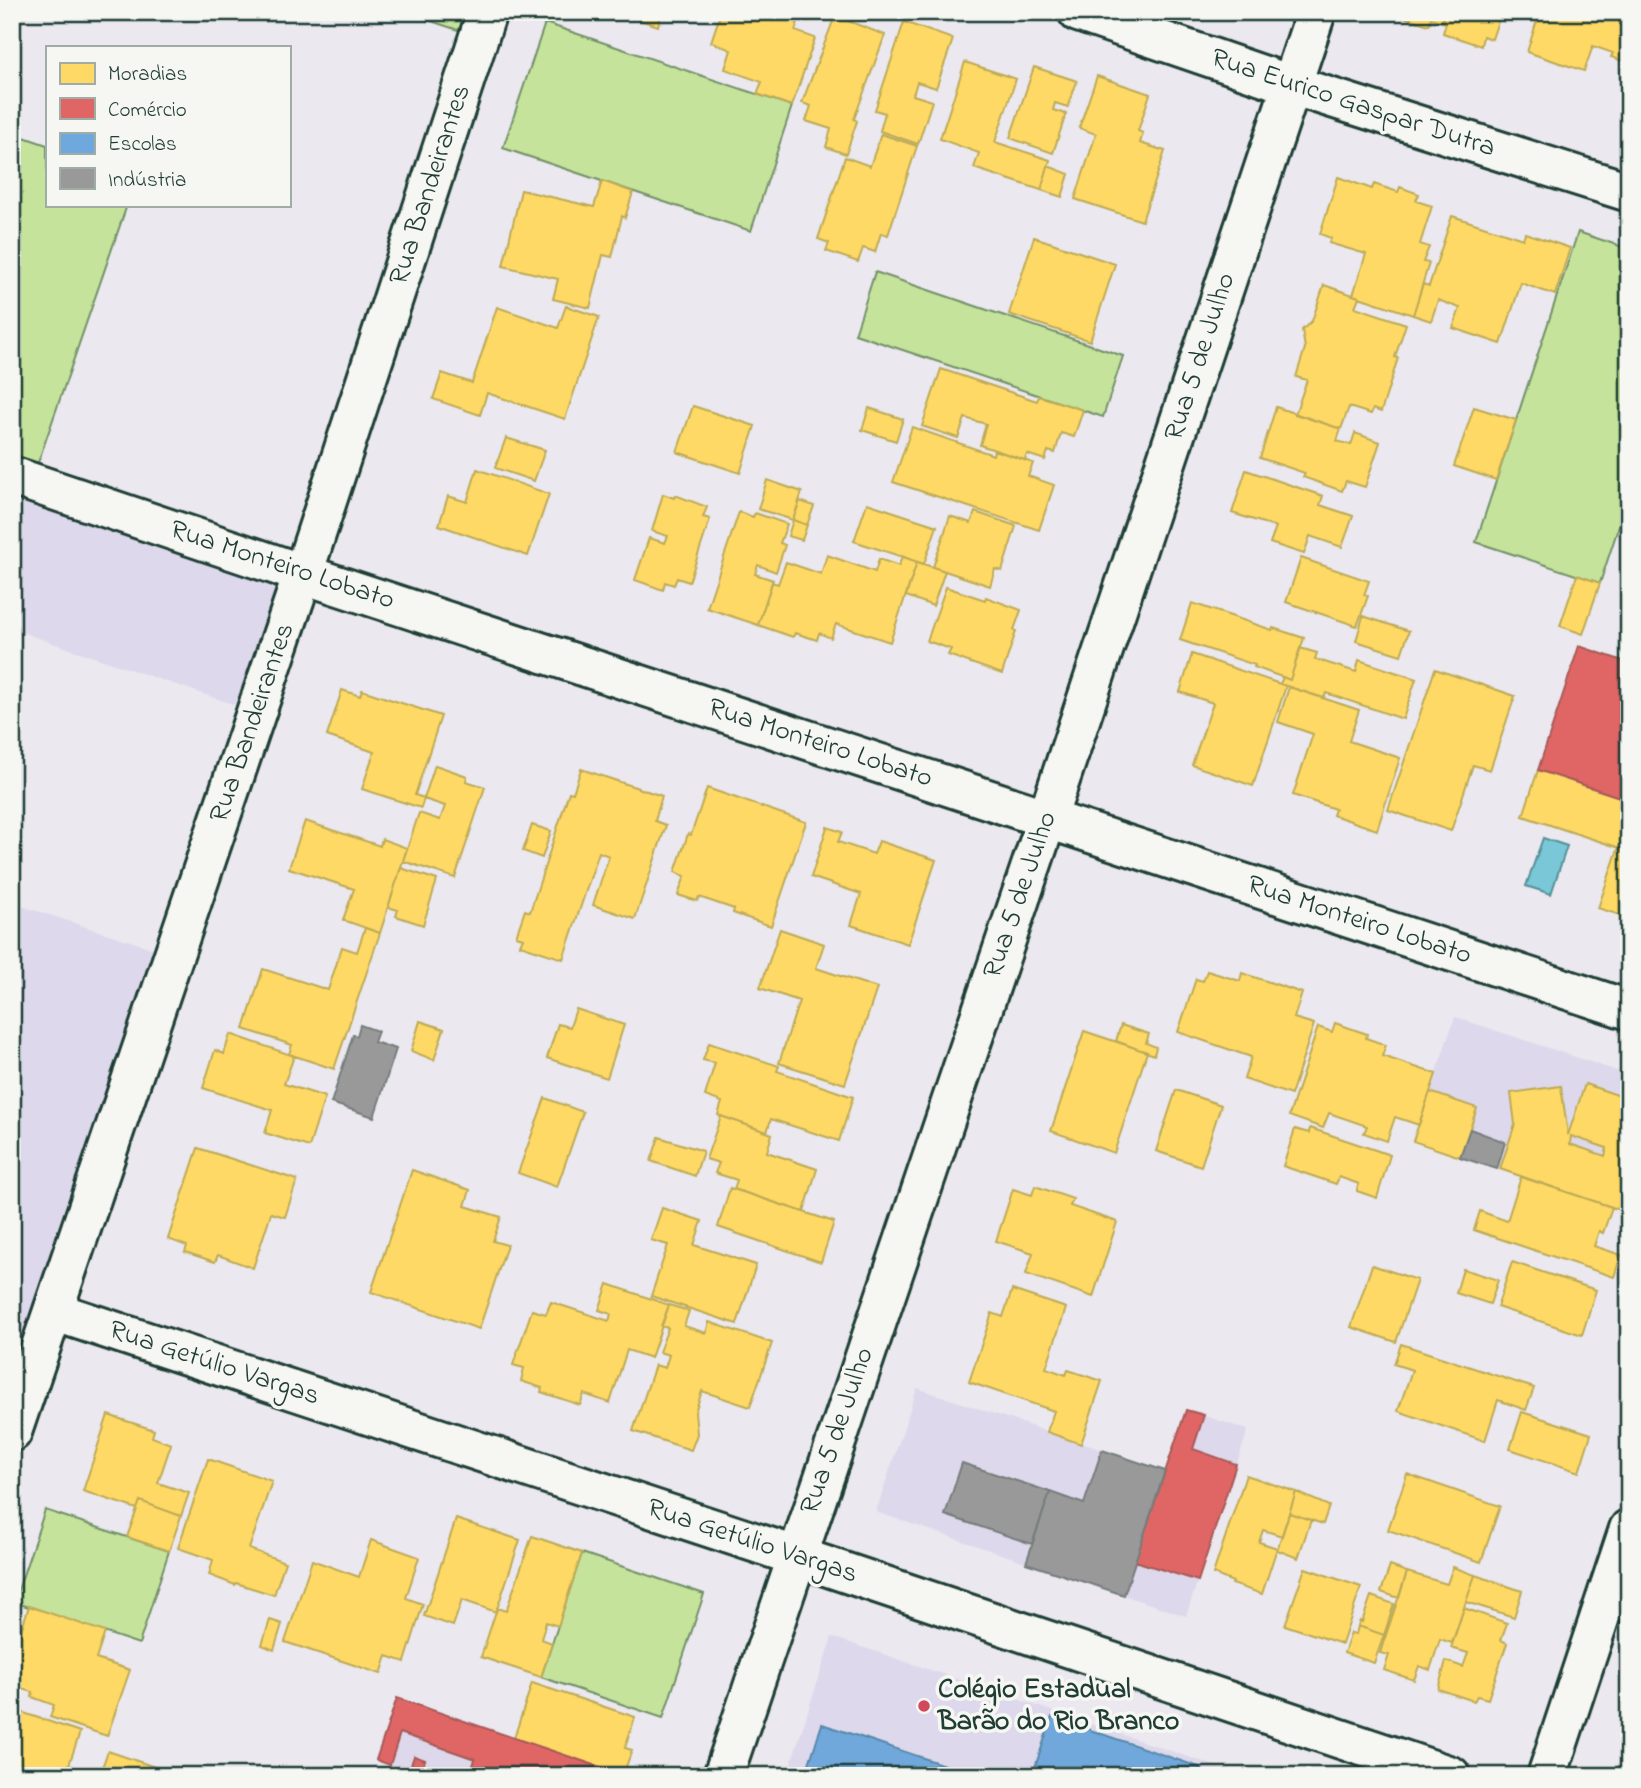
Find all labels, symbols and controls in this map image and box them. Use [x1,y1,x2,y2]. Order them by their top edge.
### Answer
street label: Rua Eurico Gaspar Dutra [1206,39,1500,169]
legend [46,46,290,206]
text: Moradias [108,60,187,90]
street label: Rua Bandeirantes [379,80,483,290]
text: Comércio [108,96,187,126]
text: Escolas [108,130,177,160]
text: Indústria [108,166,186,196]
street label: Rua 5 de Julho [1155,268,1247,446]
street label: Rua Monteiro Lobato [164,510,400,622]
street label: Rua Bandeirantes [200,618,306,828]
street label: Rua Monteiro Lobato [702,688,938,800]
street label: Rua 5 de Julho [973,806,1069,984]
street label: Rua Monteiro Lobato [1241,865,1477,977]
street label: Rua Getúlio Vargas [103,1311,325,1417]
street label: Rua 5 de Julho [790,1342,886,1520]
street label: Rua Getúlio Vargas [641,1489,863,1595]
place label: Colégio Estadual Barão do Rio Branco [936,1670,1179,1743]
marker: Colégio Estadual Barão do Rio Branco [916,1698,932,1714]

